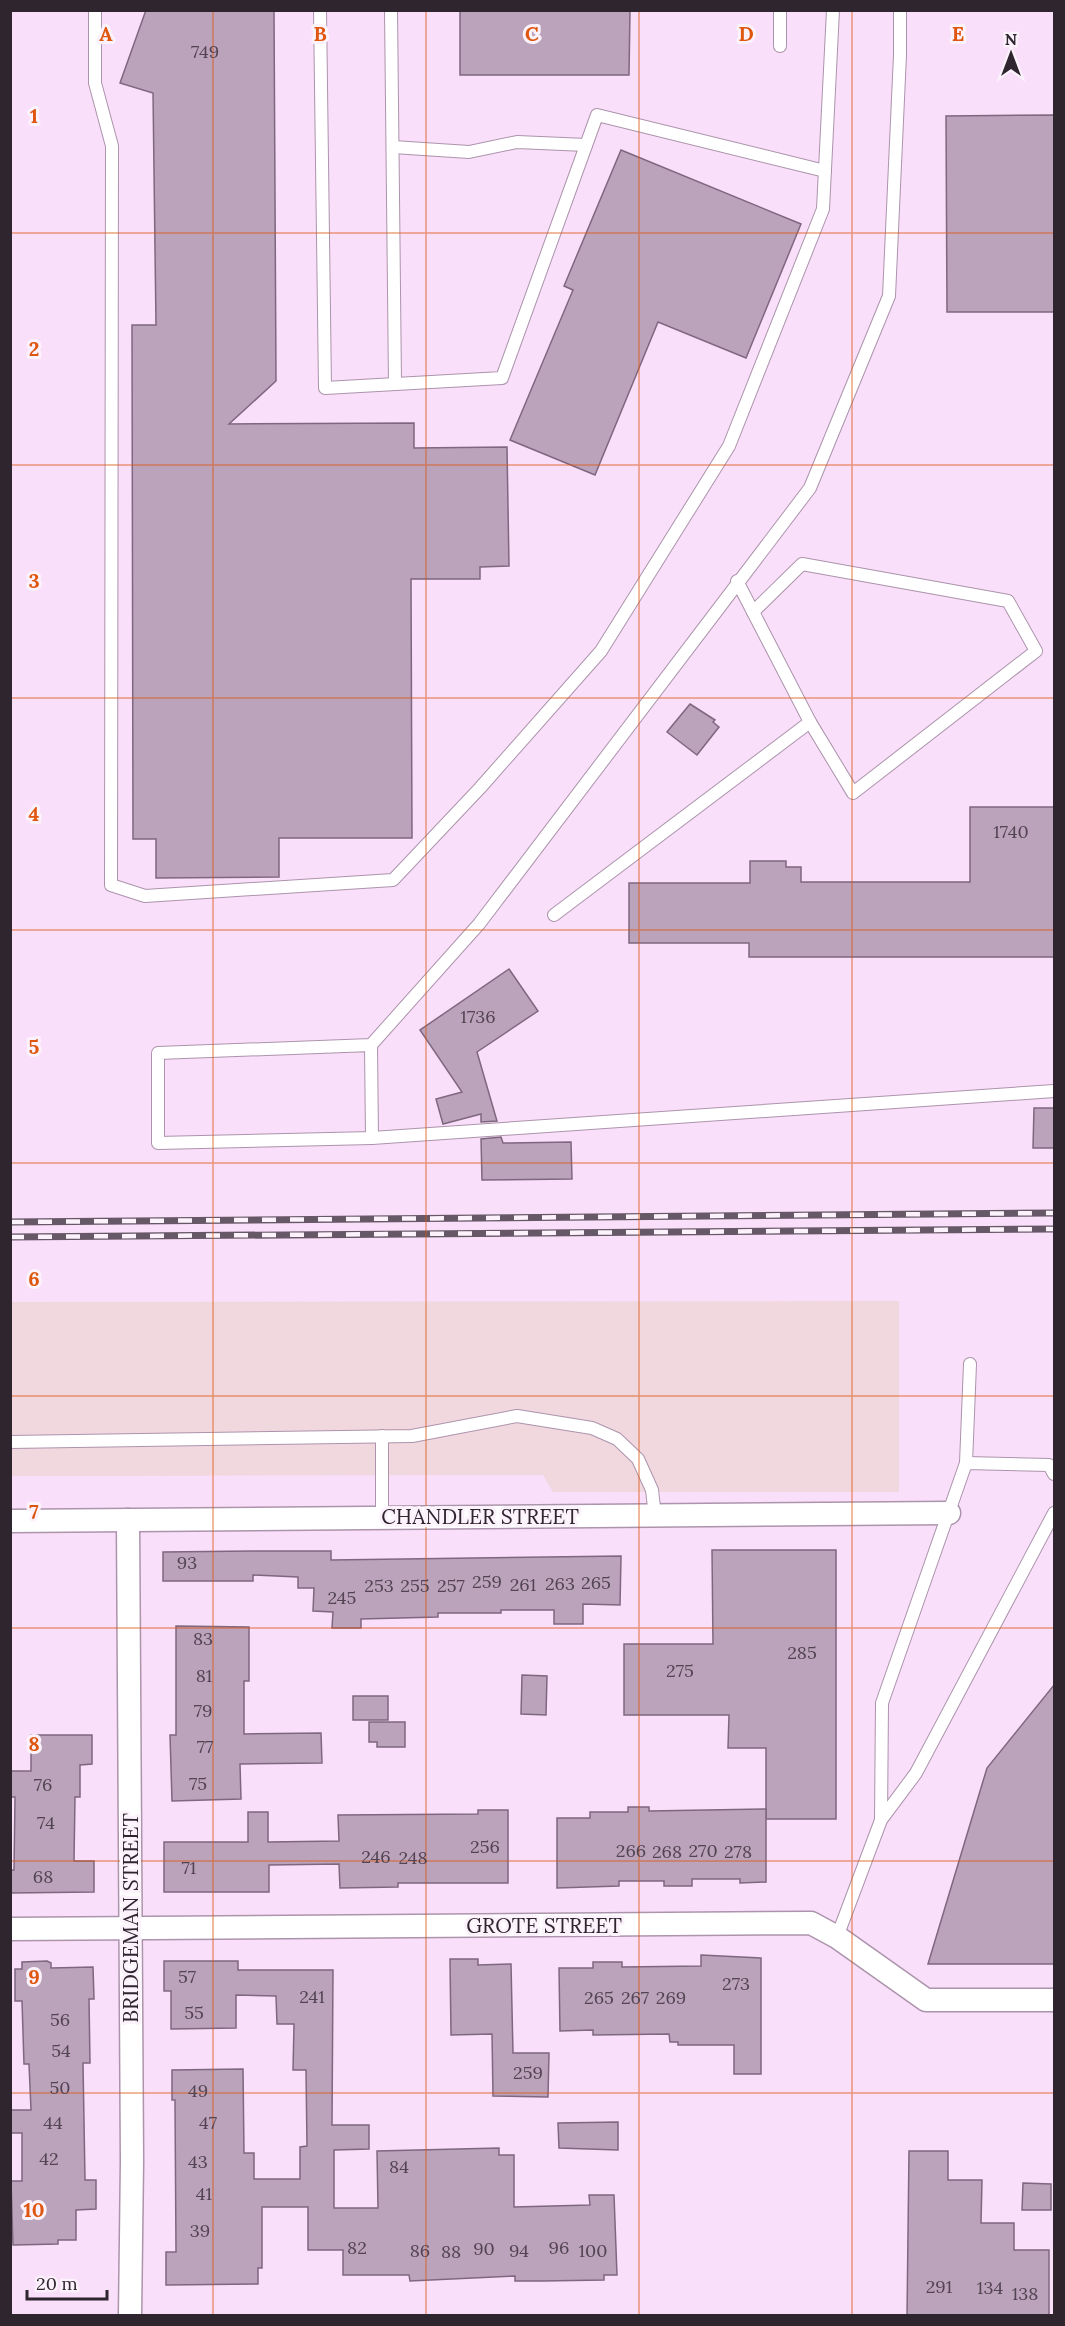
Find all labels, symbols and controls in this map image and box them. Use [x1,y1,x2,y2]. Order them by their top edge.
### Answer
text: A [99,21,113,46]
text: B [313,21,327,46]
text: C [525,21,539,46]
text: D [738,21,754,46]
text: E [952,21,964,46]
north arrow [981,24,1041,84]
text: N [1005,29,1017,49]
house number: 749 [191,40,219,63]
text: 1 [30,103,38,128]
text: 2 [29,336,39,361]
text: 3 [28,568,40,593]
text: 4 [29,801,40,826]
house number: 1740 [993,820,1029,843]
house number: 1736 [460,1005,496,1028]
text: 5 [29,1034,40,1059]
text: 6 [28,1266,40,1291]
text: 7 [29,1499,39,1524]
street label: CHANDLER STREET [381,1503,579,1530]
house number: 93 [177,1551,197,1574]
house number: 259 [472,1570,502,1593]
house number: 265 [581,1571,611,1594]
house number: 263 [545,1572,575,1595]
house number: 261 [510,1573,536,1596]
house number: 253 [364,1574,394,1597]
house number: 255 [400,1574,430,1597]
house number: 257 [437,1574,465,1597]
house number: 245 [328,1586,356,1609]
house number: 83 [193,1627,213,1650]
house number: 285 [787,1641,817,1664]
house number: 275 [666,1659,694,1682]
house number: 81 [196,1664,212,1687]
house number: 79 [194,1699,212,1722]
text: 8 [28,1731,40,1756]
house number: 77 [197,1735,213,1758]
house number: 75 [189,1772,207,1795]
house number: 76 [34,1773,52,1796]
house number: 74 [37,1811,55,1834]
street label: BRIDGEMAN STREET [117,1813,144,2023]
house number: 256 [470,1835,500,1858]
house number: 266 [616,1839,646,1862]
house number: 270 [688,1839,718,1862]
house number: 268 [652,1840,682,1863]
house number: 278 [724,1840,752,1863]
house number: 246 [361,1845,391,1868]
house number: 248 [398,1846,428,1869]
house number: 71 [182,1856,196,1879]
house number: 68 [33,1865,53,1888]
street label: GROTE STREET [466,1912,622,1939]
text: 9 [28,1964,40,1989]
house number: 57 [178,1965,196,1988]
house number: 273 [722,1972,750,1995]
house number: 241 [299,1985,325,2008]
house number: 265 [584,1986,614,2009]
house number: 267 [621,1986,649,2009]
house number: 269 [656,1986,686,2009]
house number: 55 [184,2001,204,2024]
house number: 56 [50,2008,70,2031]
house number: 54 [51,2039,71,2062]
house number: 259 [513,2061,543,2084]
house number: 50 [50,2076,71,2099]
house number: 49 [188,2079,208,2102]
house number: 44 [43,2111,63,2134]
house number: 47 [199,2111,217,2134]
house number: 42 [39,2147,59,2170]
house number: 43 [188,2150,208,2173]
house number: 84 [389,2155,409,2178]
house number: 41 [196,2182,212,2205]
text: 10 [24,2197,44,2222]
house number: 39 [190,2219,210,2242]
house number: 82 [347,2236,367,2259]
house number: 96 [549,2236,569,2259]
house number: 90 [473,2237,495,2260]
house number: 86 [410,2239,430,2262]
house number: 94 [509,2239,529,2262]
house number: 100 [579,2239,607,2262]
house number: 88 [441,2240,461,2263]
scale bar [27,2263,106,2301]
text: 20 m [36,2272,78,2295]
house number: 291 [926,2275,952,2298]
house number: 134 [977,2276,1003,2299]
house number: 138 [1012,2282,1038,2305]

